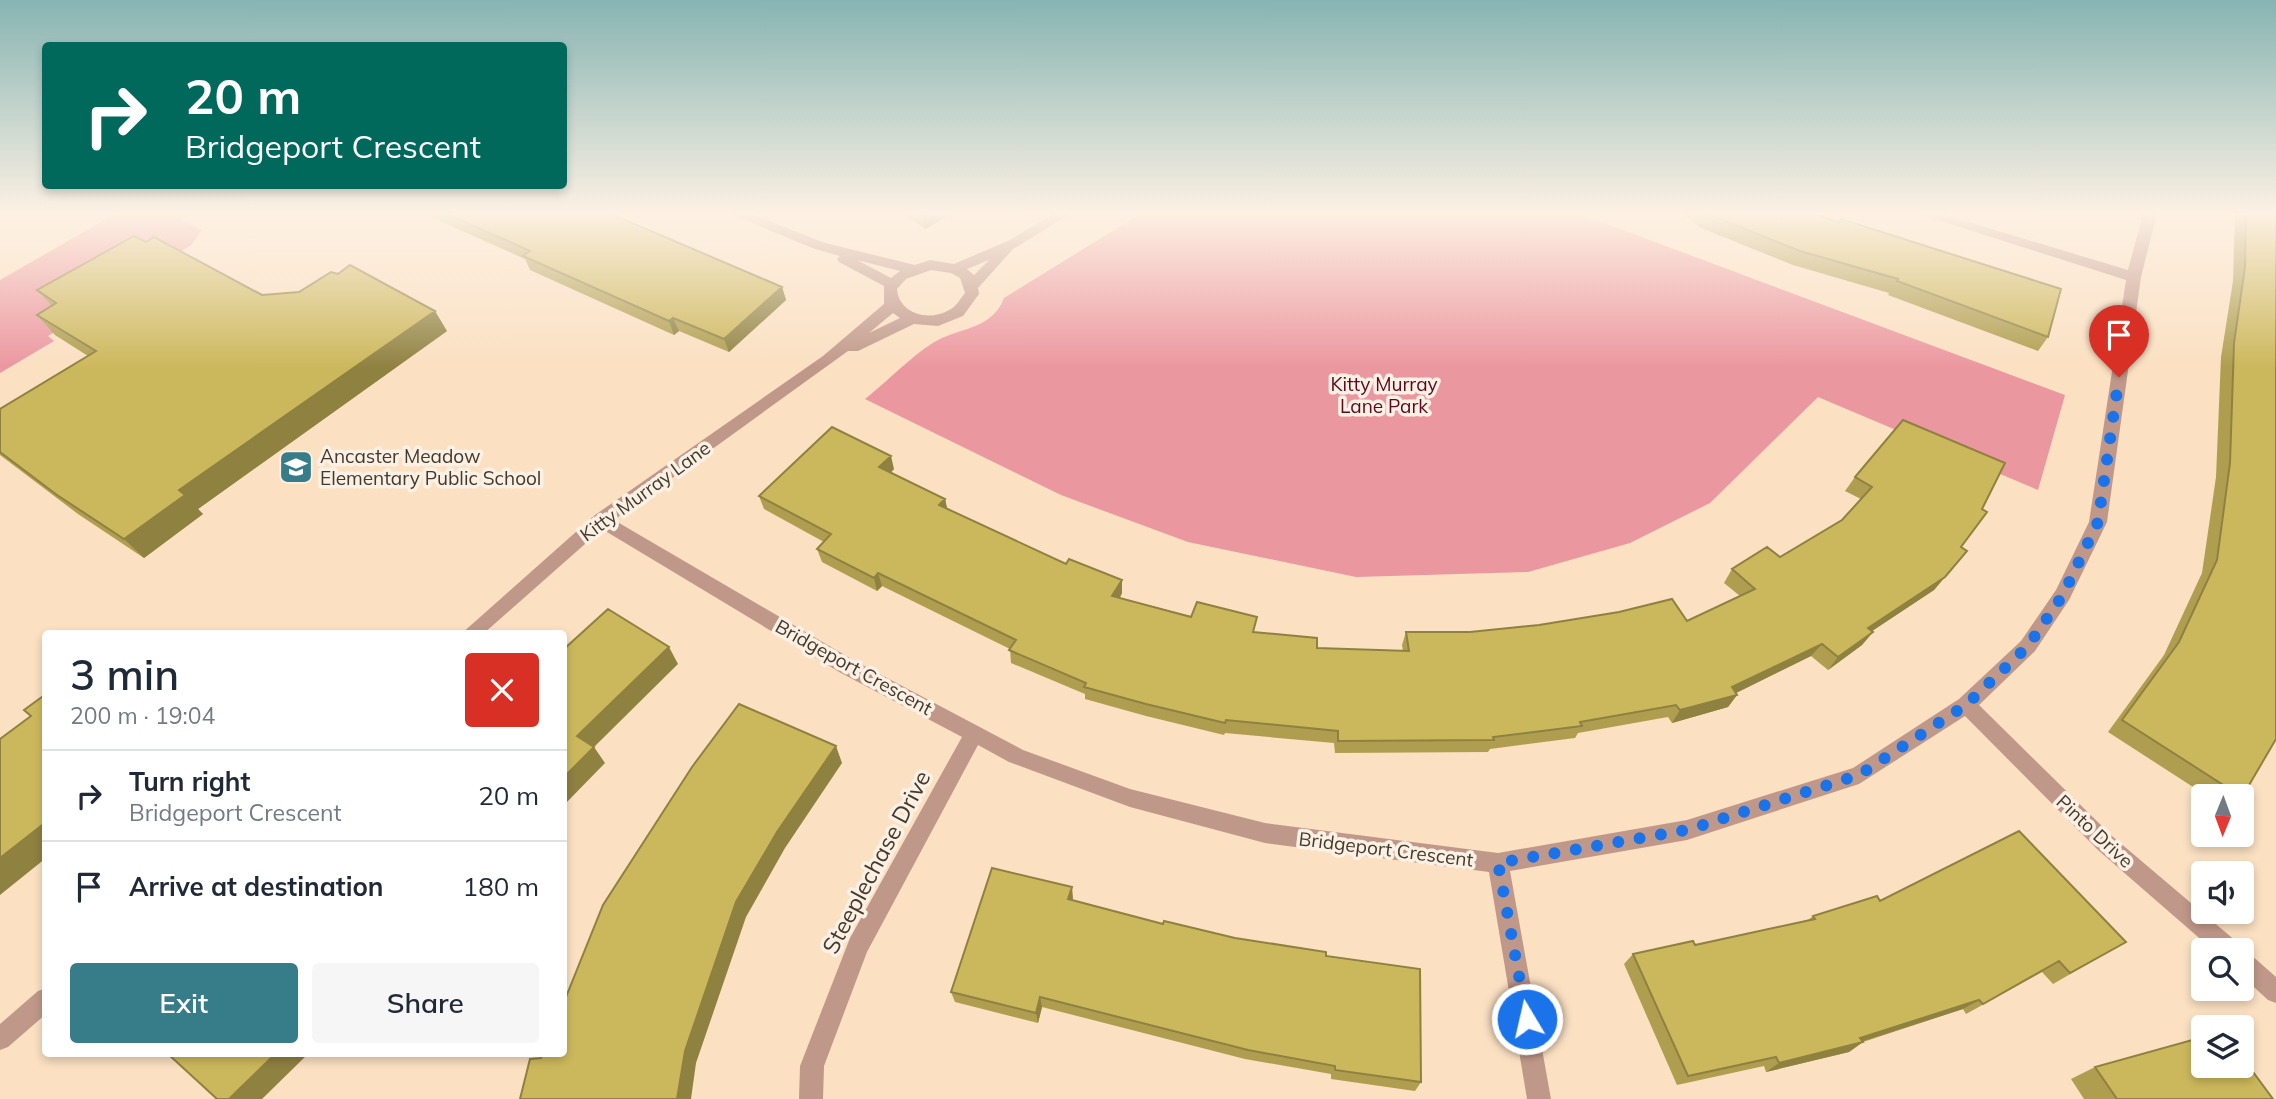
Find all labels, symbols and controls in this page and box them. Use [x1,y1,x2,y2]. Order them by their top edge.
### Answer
text: 20 m [185,65,301,126]
icon: right [70,70,161,161]
text: Bridgeport Crescent [185,126,481,166]
pin [2089,305,2149,377]
icon: arrive [2100,316,2138,354]
park label: Kitty Murray Lane Park [1330,372,1438,418]
street label: Kitty Murray Lane [575,436,715,546]
place label: Ancaster Meadow Elementary Public School [320,444,541,490]
school or university icon: Ancaster Meadow Elementary Public School [277,448,315,486]
street label: Bridgeport Crescent [771,614,937,720]
text: 3 min [70,648,179,701]
button: close [465,653,539,727]
text: 200 m · 19:04 [70,701,215,730]
text: Turn right [129,765,250,798]
street label: Steeplechase Drive [816,765,936,959]
icon: right [70,777,108,815]
text: 20 m [478,779,539,812]
north arrow [2191,784,2254,847]
map controls [2191,784,2254,1078]
street label: Pinto Drive [2052,789,2138,873]
text: Bridgeport Crescent [129,798,342,827]
street label: Bridgeport Crescent [1297,826,1475,872]
button: sound [2191,861,2254,924]
icon: arrive [70,868,108,906]
text: Arrive at destination [129,870,384,903]
text: 180 m [463,870,539,903]
button: search [2191,938,2254,1001]
button: Exit [70,963,298,1043]
button: Share [312,963,539,1043]
position arrow [1490,982,1564,1056]
button: layers [2191,1015,2254,1078]

